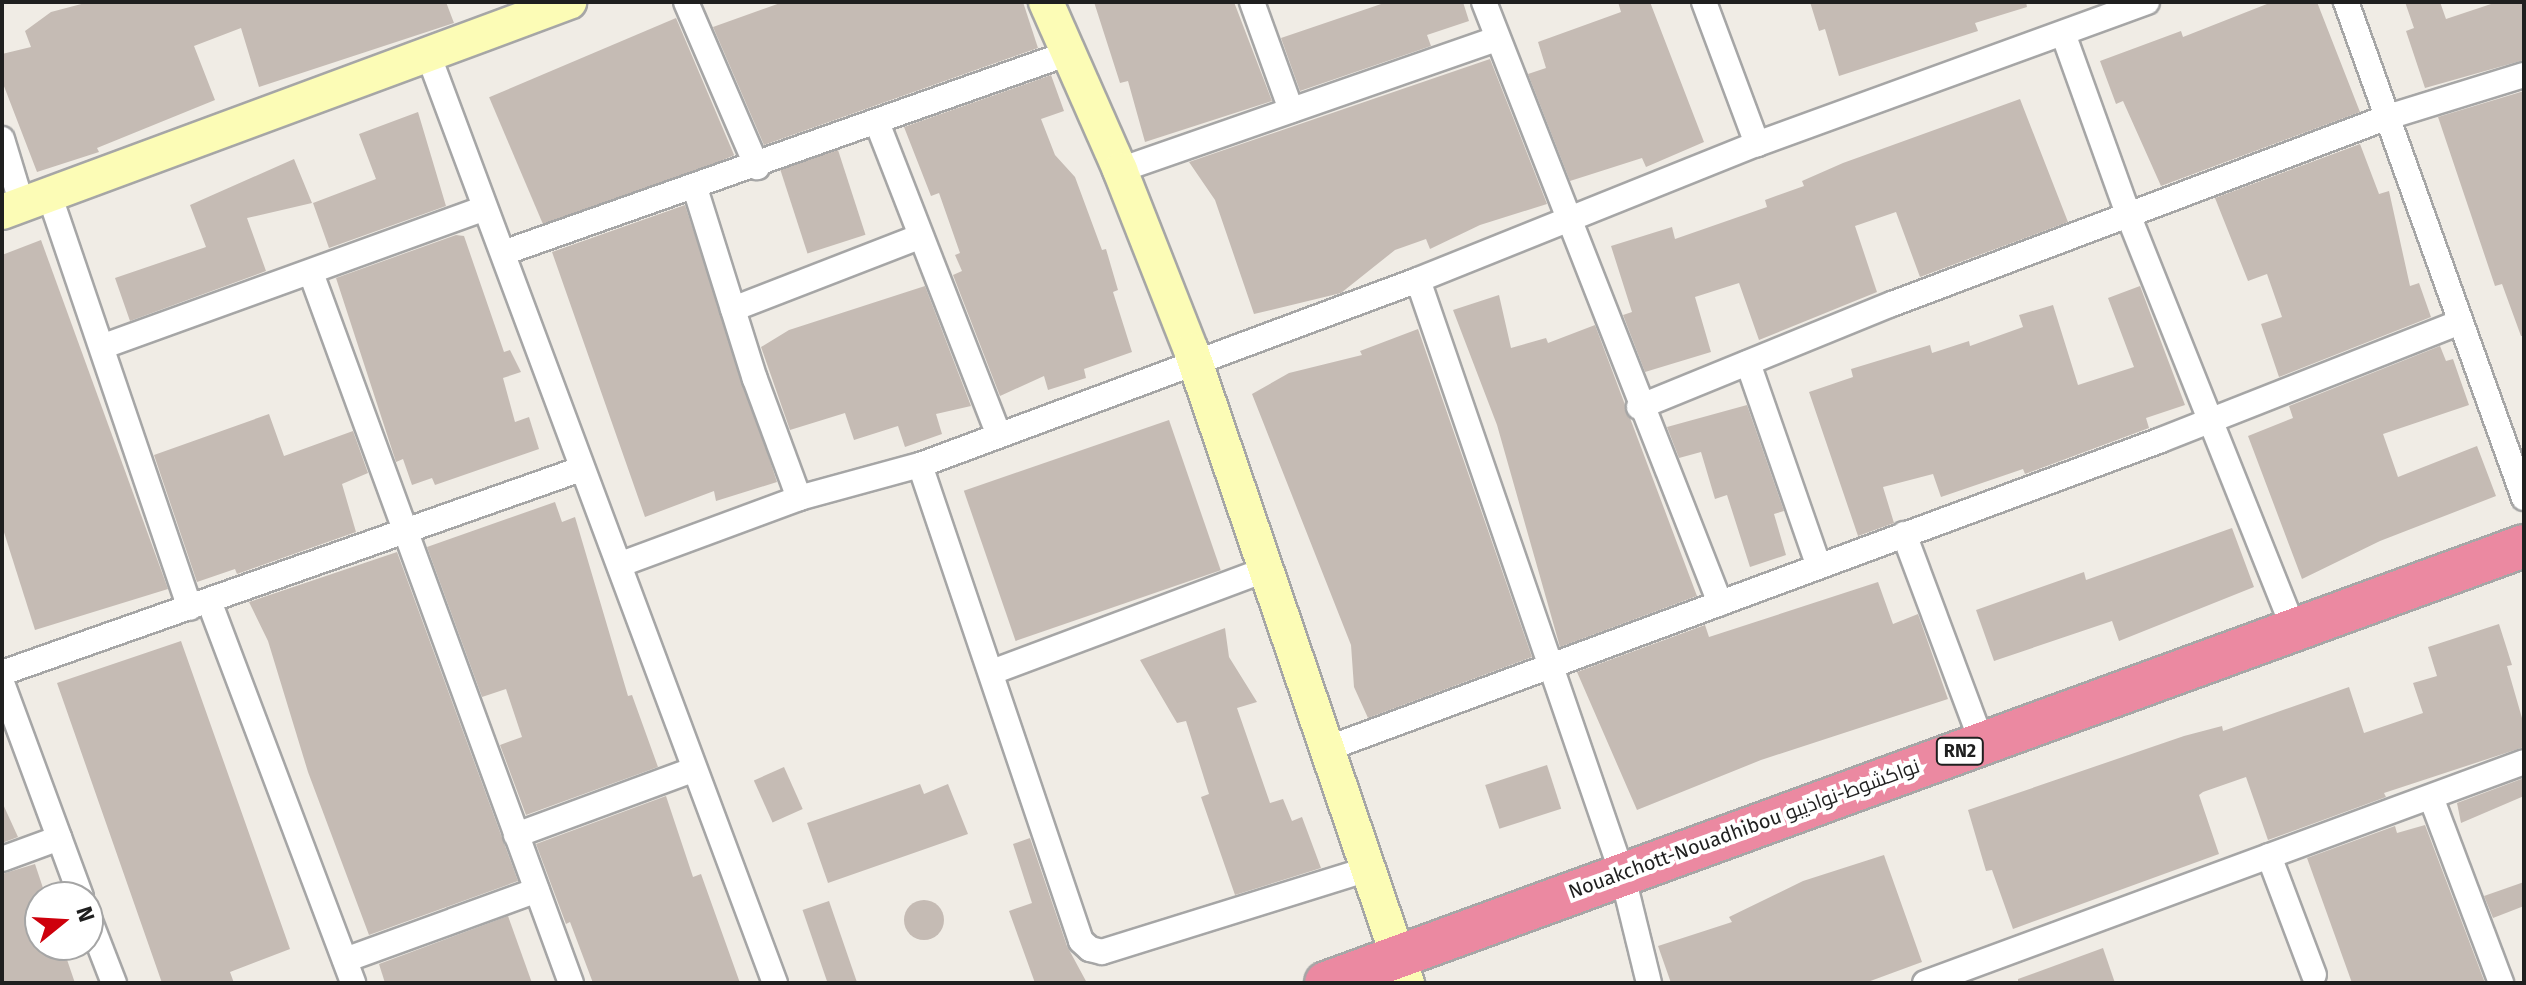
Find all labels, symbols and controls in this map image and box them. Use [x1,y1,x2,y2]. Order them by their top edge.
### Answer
road number: RN2 [1934,737,1986,765]
street label: Nouakchott-Nouadhibou نواكشوط-نواذيبو [1565,754,1923,904]
north arrow [24,881,104,961]
text: N [70,903,100,925]

